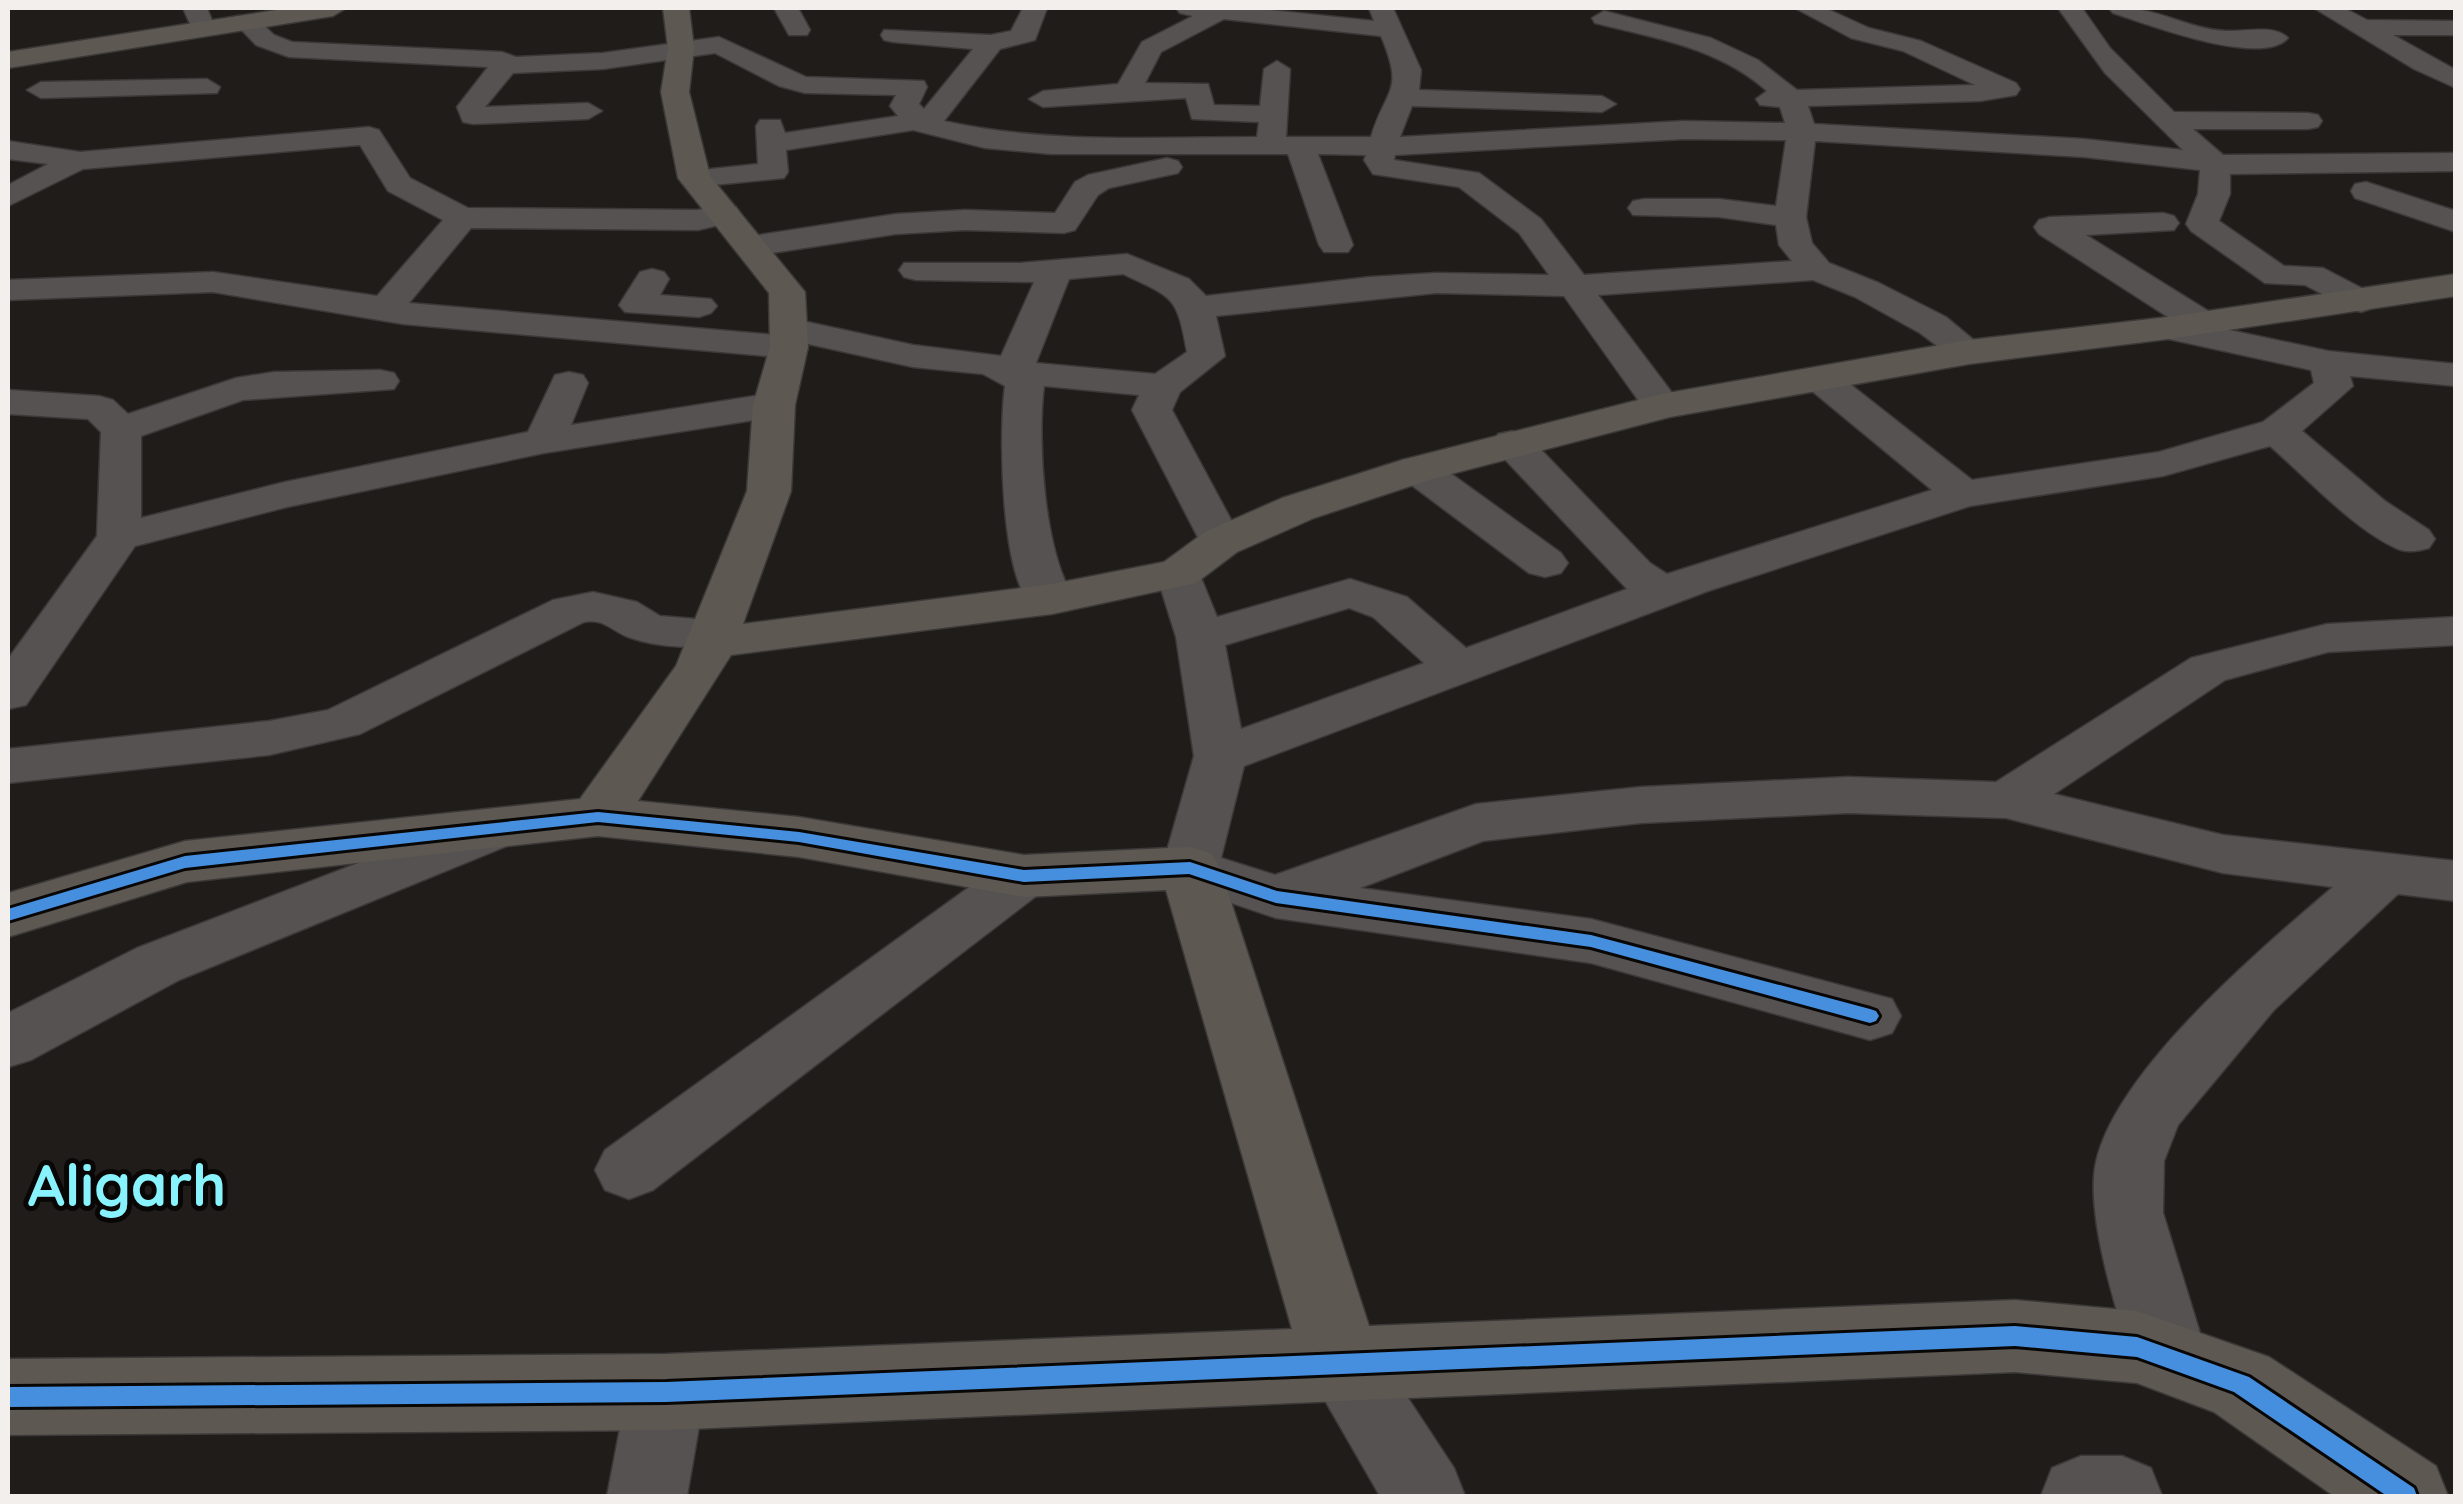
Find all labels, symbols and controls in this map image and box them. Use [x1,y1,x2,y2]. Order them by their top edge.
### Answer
district label: Aligarh [28,1148,226,1221]

